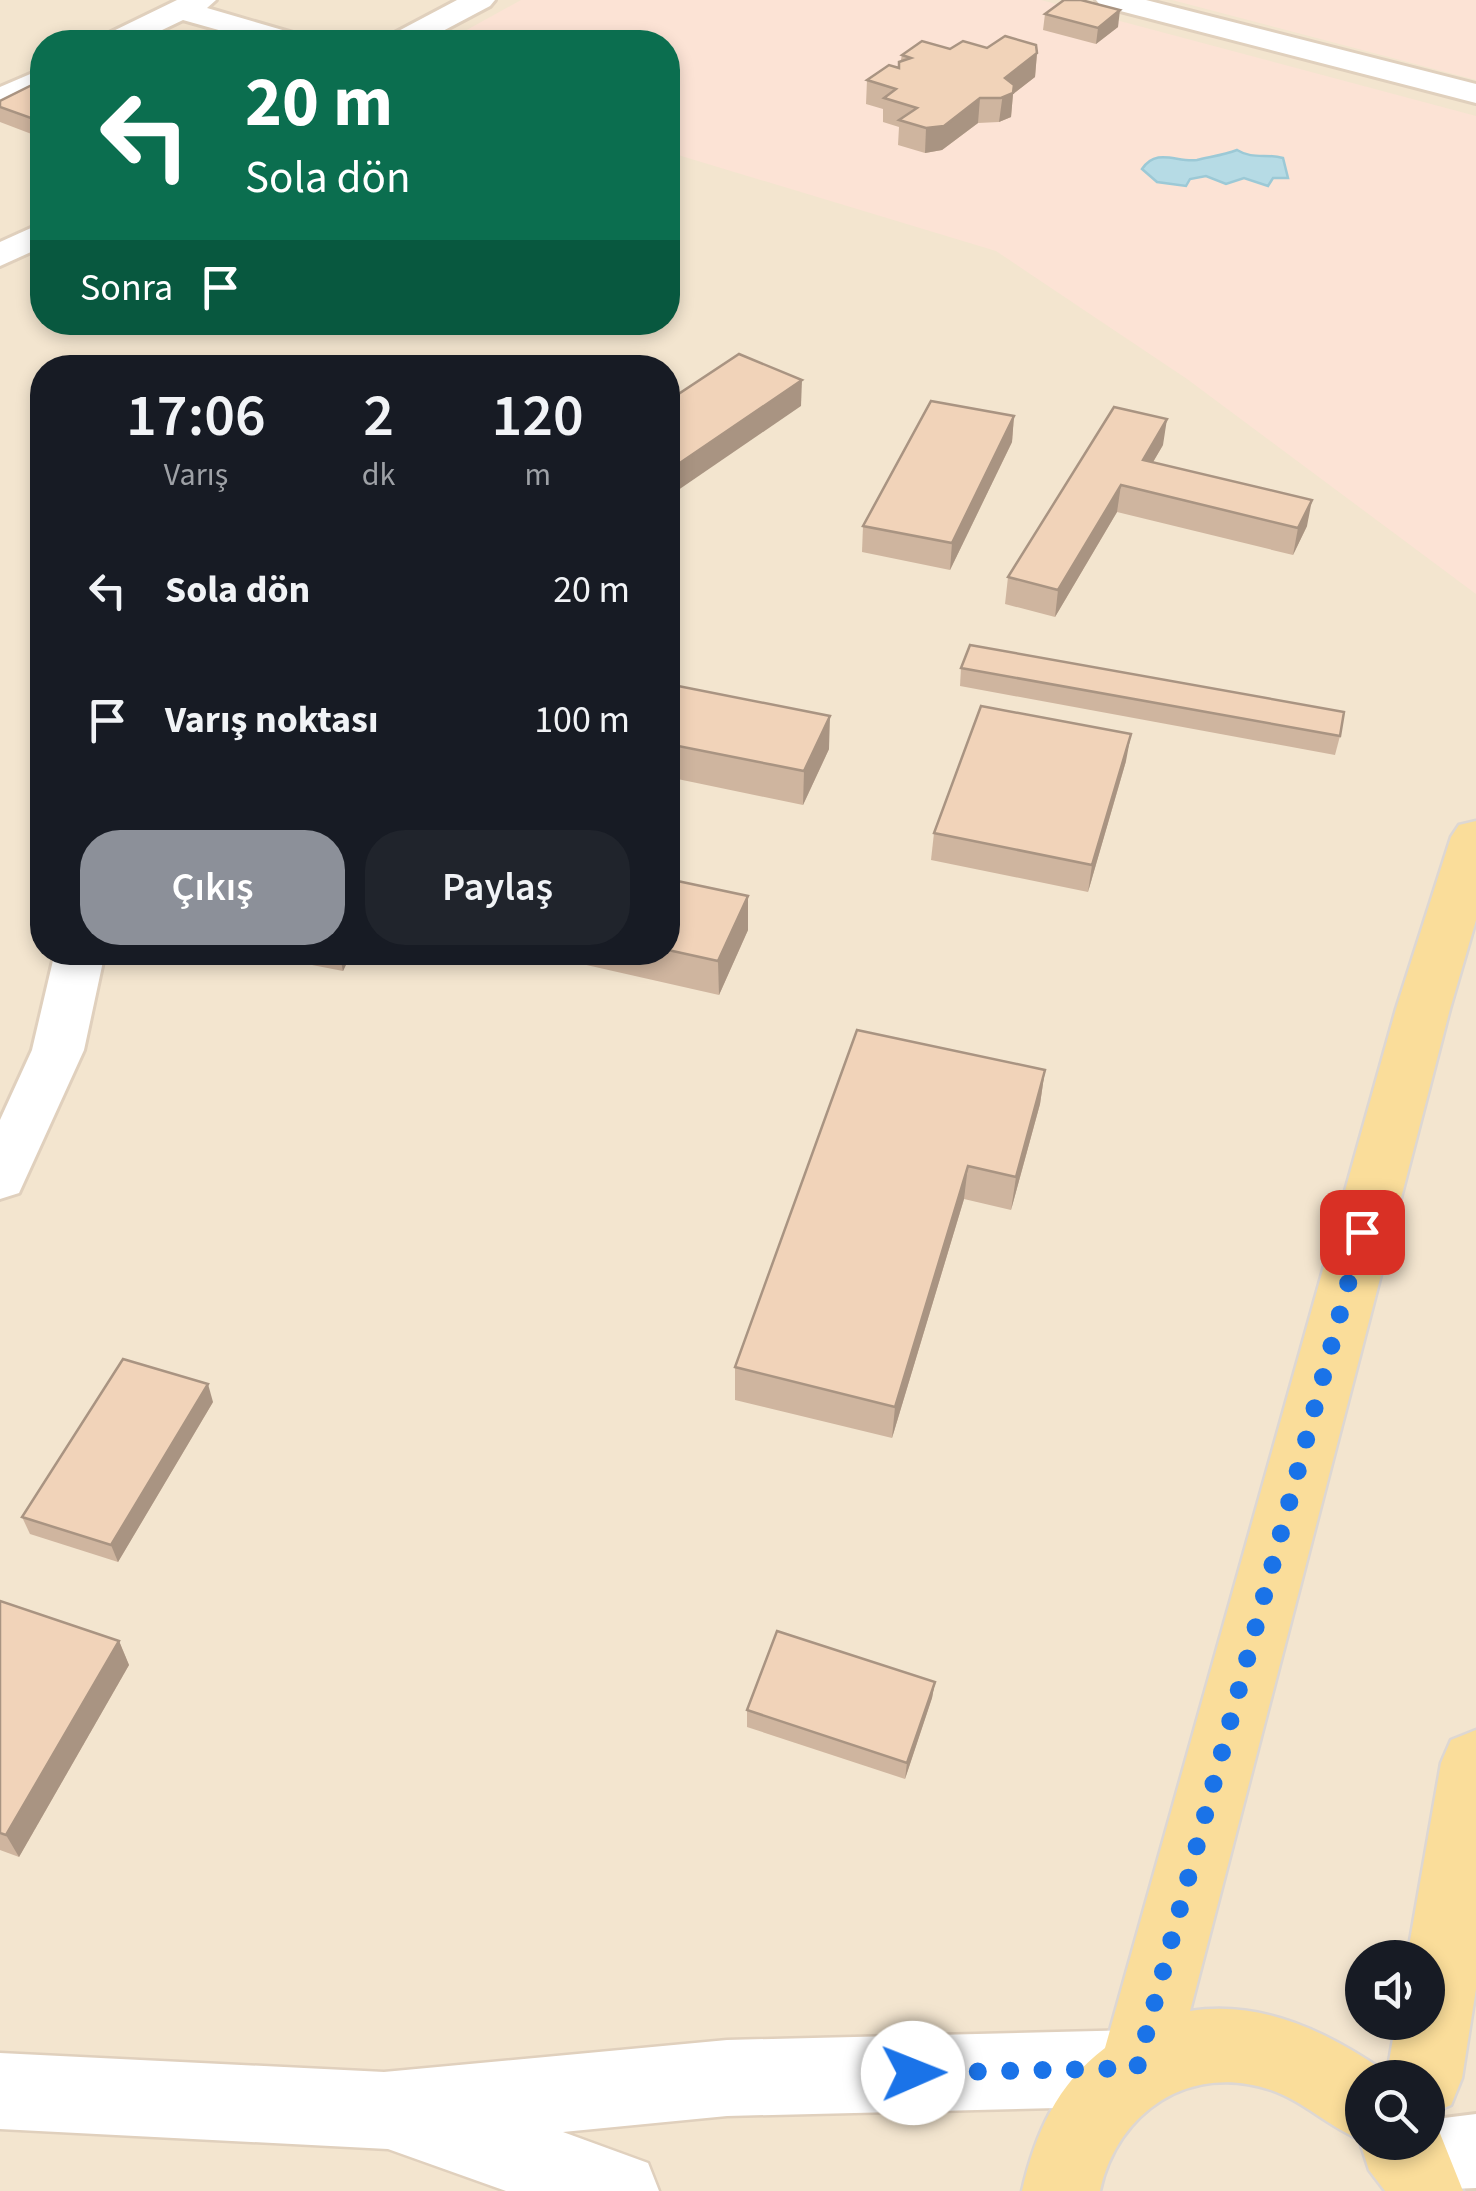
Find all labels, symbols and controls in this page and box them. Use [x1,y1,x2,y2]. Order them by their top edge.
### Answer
text: 20 m [245,53,393,153]
icon: left [80,70,210,200]
text: Sola dön [245,146,411,210]
icon: arrive [193,260,248,315]
text: Sonra [80,261,173,315]
text: 17:06 [126,374,266,459]
text: 2 [363,374,394,459]
text: 120 [492,374,584,459]
text: Varış [164,452,228,498]
text: dk [362,452,395,498]
text: m [524,452,551,498]
icon: left [80,563,135,618]
text: Sola dön [165,563,310,617]
text: 20 m [553,563,630,617]
icon: arrive [80,693,135,748]
text: Varış noktası [165,693,378,747]
text: 100 m [534,693,630,747]
button: Çıkış [80,830,345,945]
button: Paylaş [365,830,630,945]
pin [1320,1190,1405,1275]
icon: arrive [1335,1205,1390,1260]
map controls [1345,1940,1445,2160]
button: sound [1345,1940,1445,2040]
position arrow [861,2021,965,2125]
button: search [1345,2060,1445,2160]

